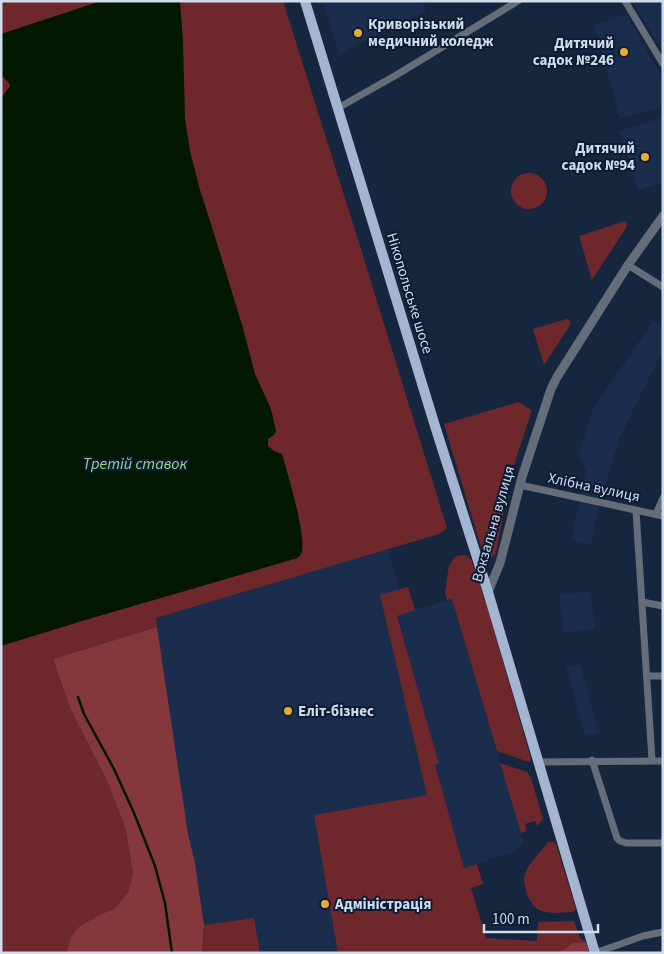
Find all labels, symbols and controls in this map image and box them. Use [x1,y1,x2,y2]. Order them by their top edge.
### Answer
place label: Криворізький медичний коледж [368,14,494,52]
marker: Криворізький медичний коледж [352,27,364,39]
place label: Дитячий садок №246 [533,33,614,71]
marker: Дитячий садок №246 [618,46,630,58]
place label: Дитячий садок №94 [562,138,635,176]
marker: Дитячий садок №94 [639,151,651,163]
street label: Нікопольське шосе [381,230,438,356]
water label: Третій ставок [83,453,188,475]
street label: Вокзальна вулиця [467,464,520,585]
street label: Хлібна вулиця [546,467,642,507]
place label: Еліт-бізнес [298,701,374,722]
marker: Еліт-бізнес [282,705,294,717]
place label: Адміністрація [334,894,431,915]
marker: Адміністрація [319,898,331,910]
scale bar [484,902,598,934]
text: 100 m [492,909,530,930]

